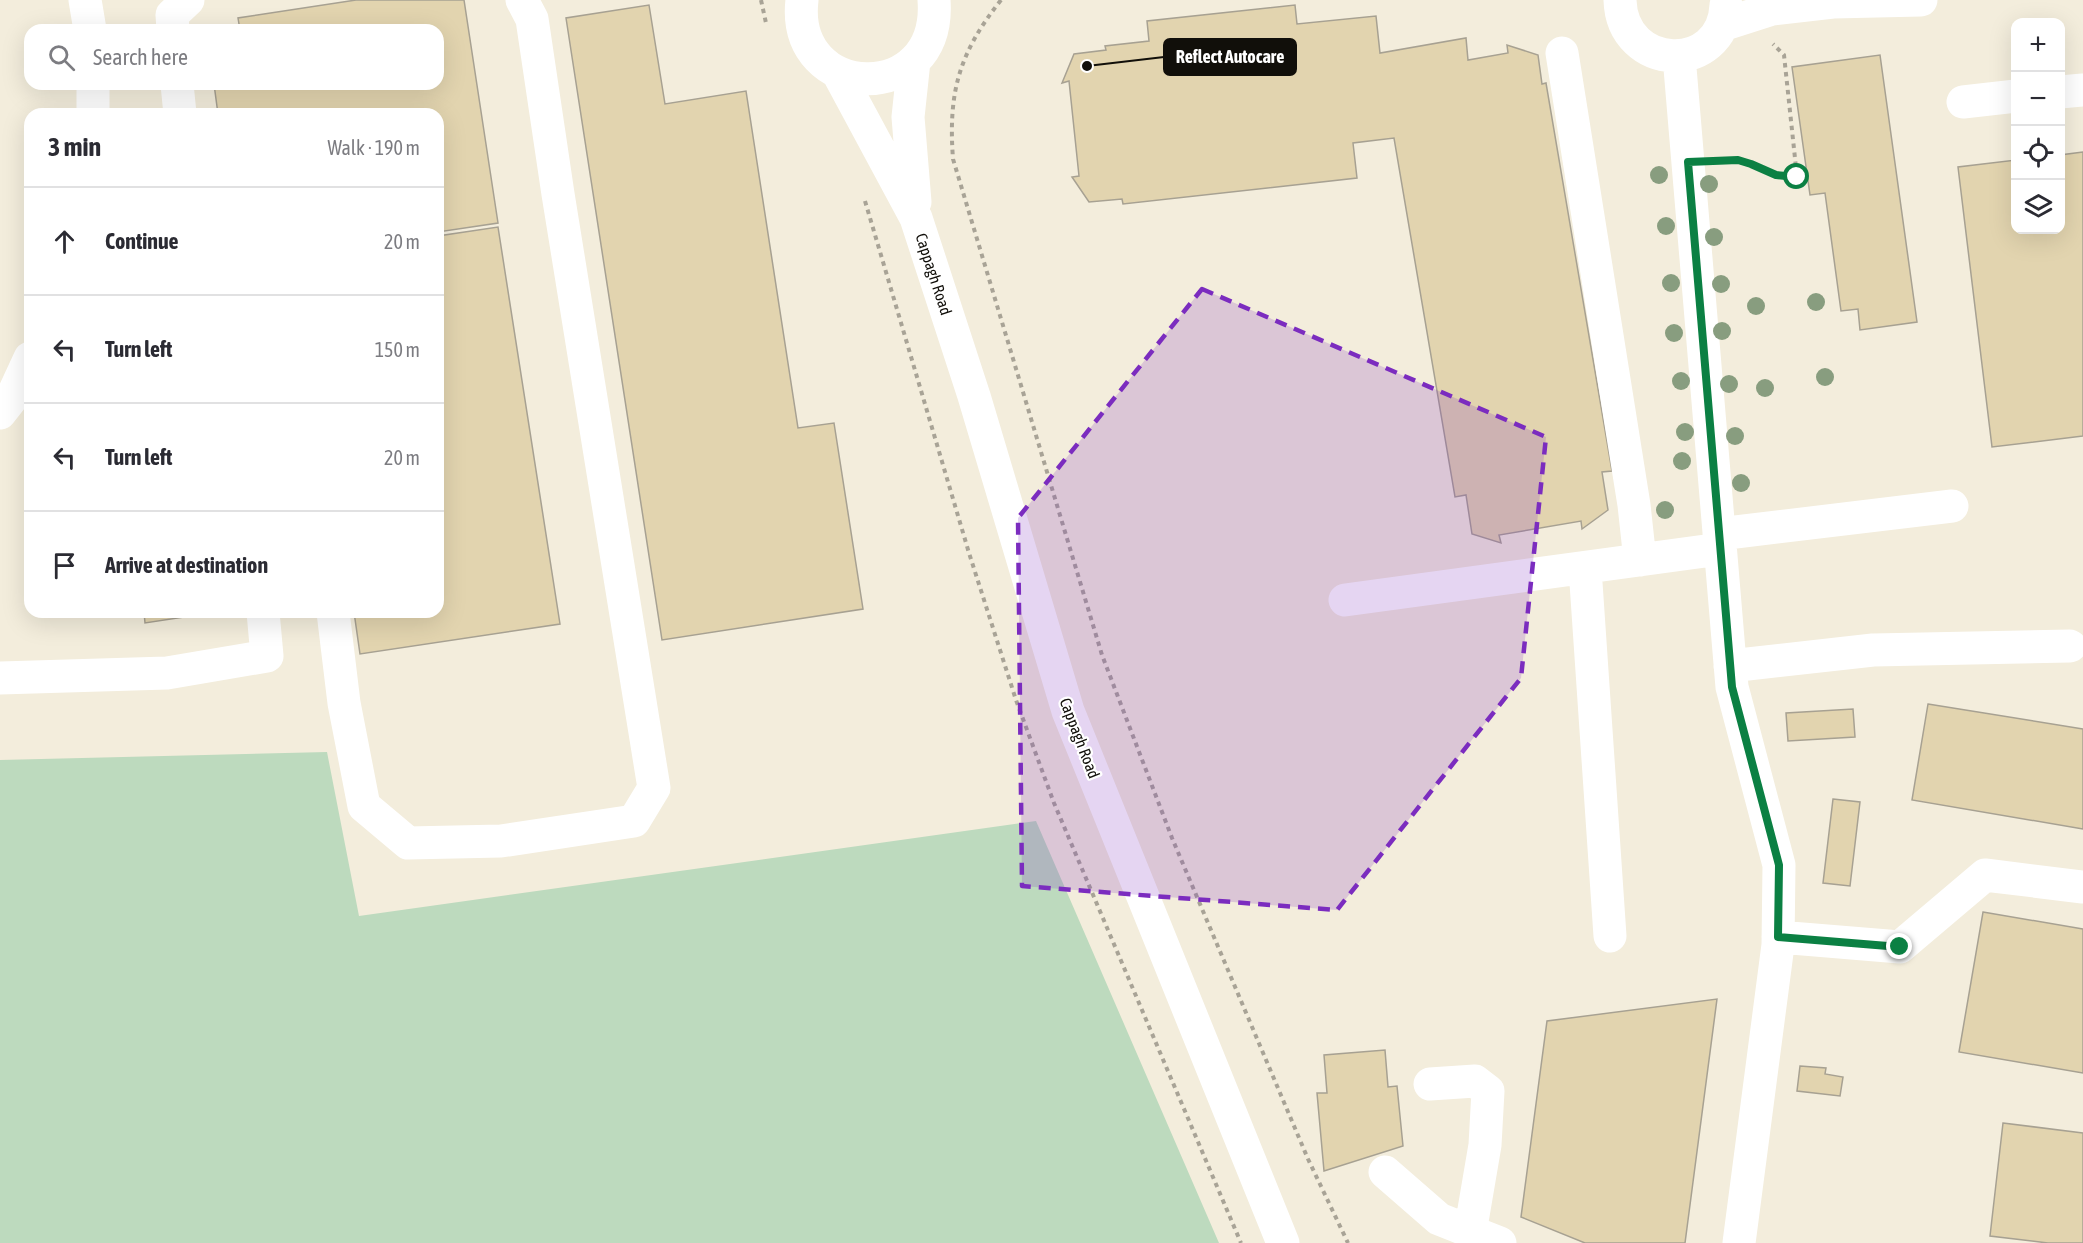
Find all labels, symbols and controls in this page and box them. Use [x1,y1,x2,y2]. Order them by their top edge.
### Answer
map controls [2011,18,2065,234]
button: + [2011,18,2065,72]
search box [24,24,444,90]
callout: Reflect Autocare [1164,39,1296,75]
icon: search [45,41,78,74]
text: Search here [93,44,188,70]
text: Reflect Autocare [1176,46,1284,67]
button: − [2011,72,2065,126]
button: locate [2011,126,2065,180]
text: 3 min [48,132,101,162]
text: Walk · 190 m [328,136,420,159]
route start [1783,163,1809,189]
button: layers [2011,180,2065,234]
icon: ahead [48,225,81,258]
text: Continue [105,228,179,254]
text: 20 m [384,230,420,253]
street label: Cappagh Road [911,231,956,317]
icon: left [48,333,81,366]
text: Turn left [105,336,172,362]
text: 150 m [375,338,420,361]
icon: left [48,441,81,474]
text: Turn left [105,444,172,470]
text: 20 m [384,446,420,469]
icon: arrive [48,549,81,582]
text: Arrive at destination [105,552,268,578]
street label: Cappagh Road [1056,695,1104,781]
route end [1886,933,1912,959]

